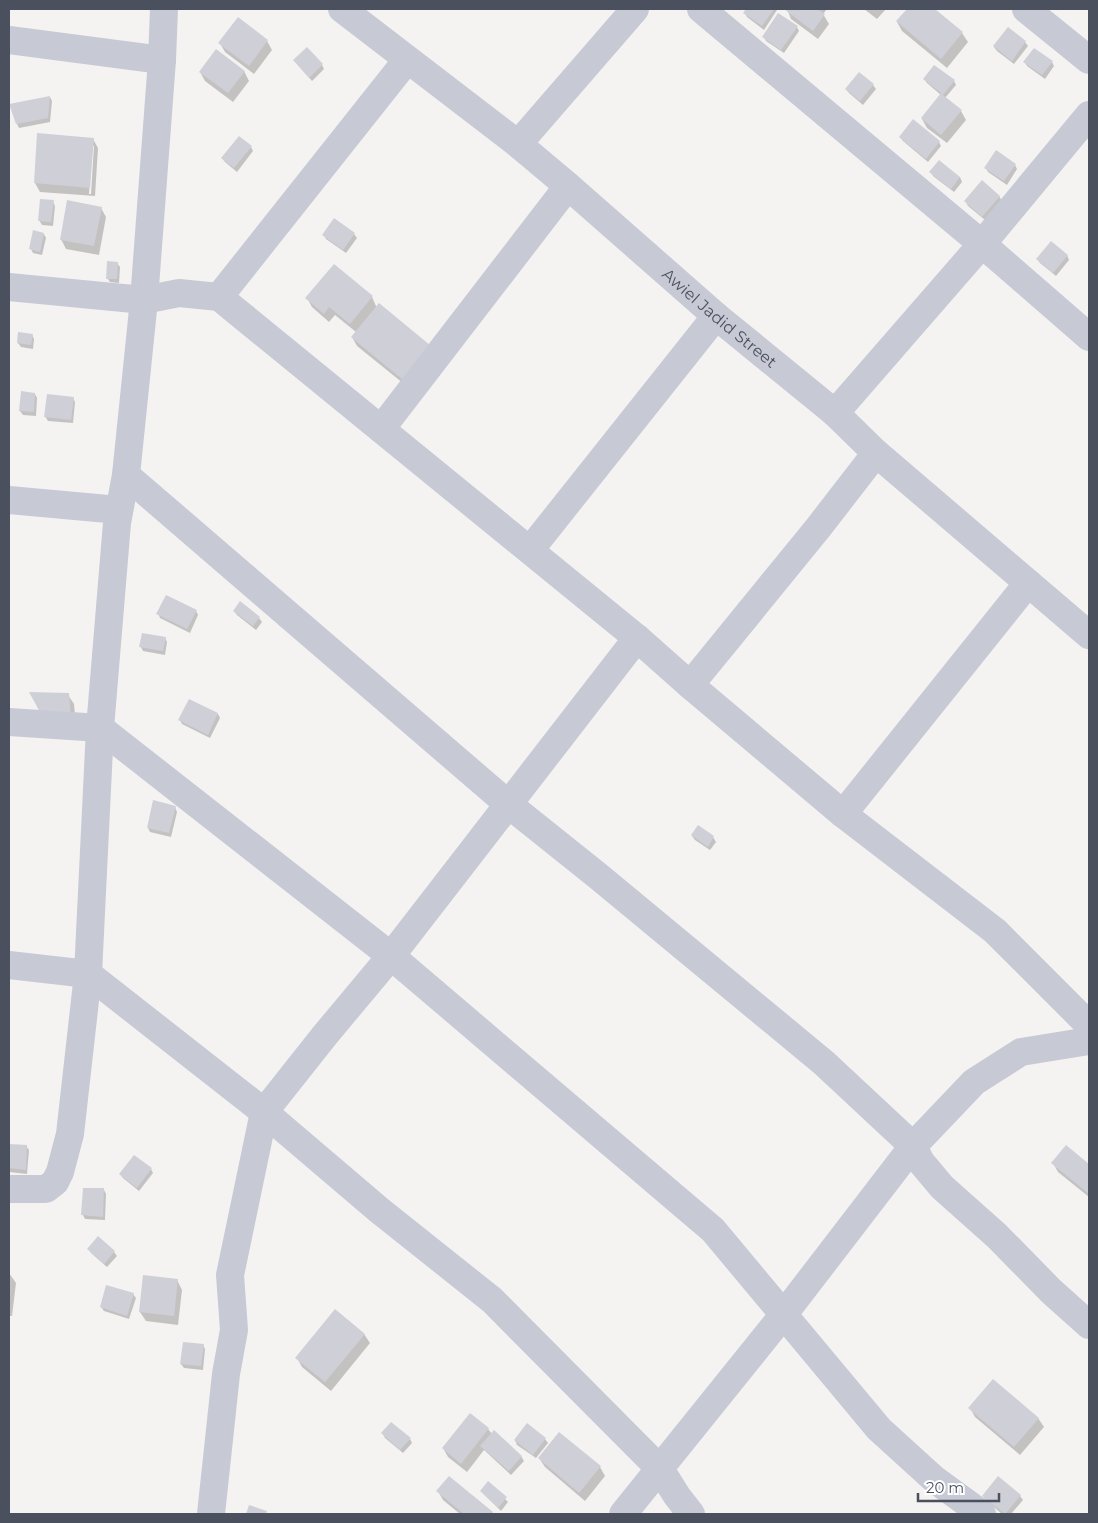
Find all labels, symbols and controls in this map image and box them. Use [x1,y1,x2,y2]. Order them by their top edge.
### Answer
street label: Awiel Jadid Street [659,264,781,372]
scale bar [918,1470,999,1502]
text: 20 m [926,1478,964,1497]

